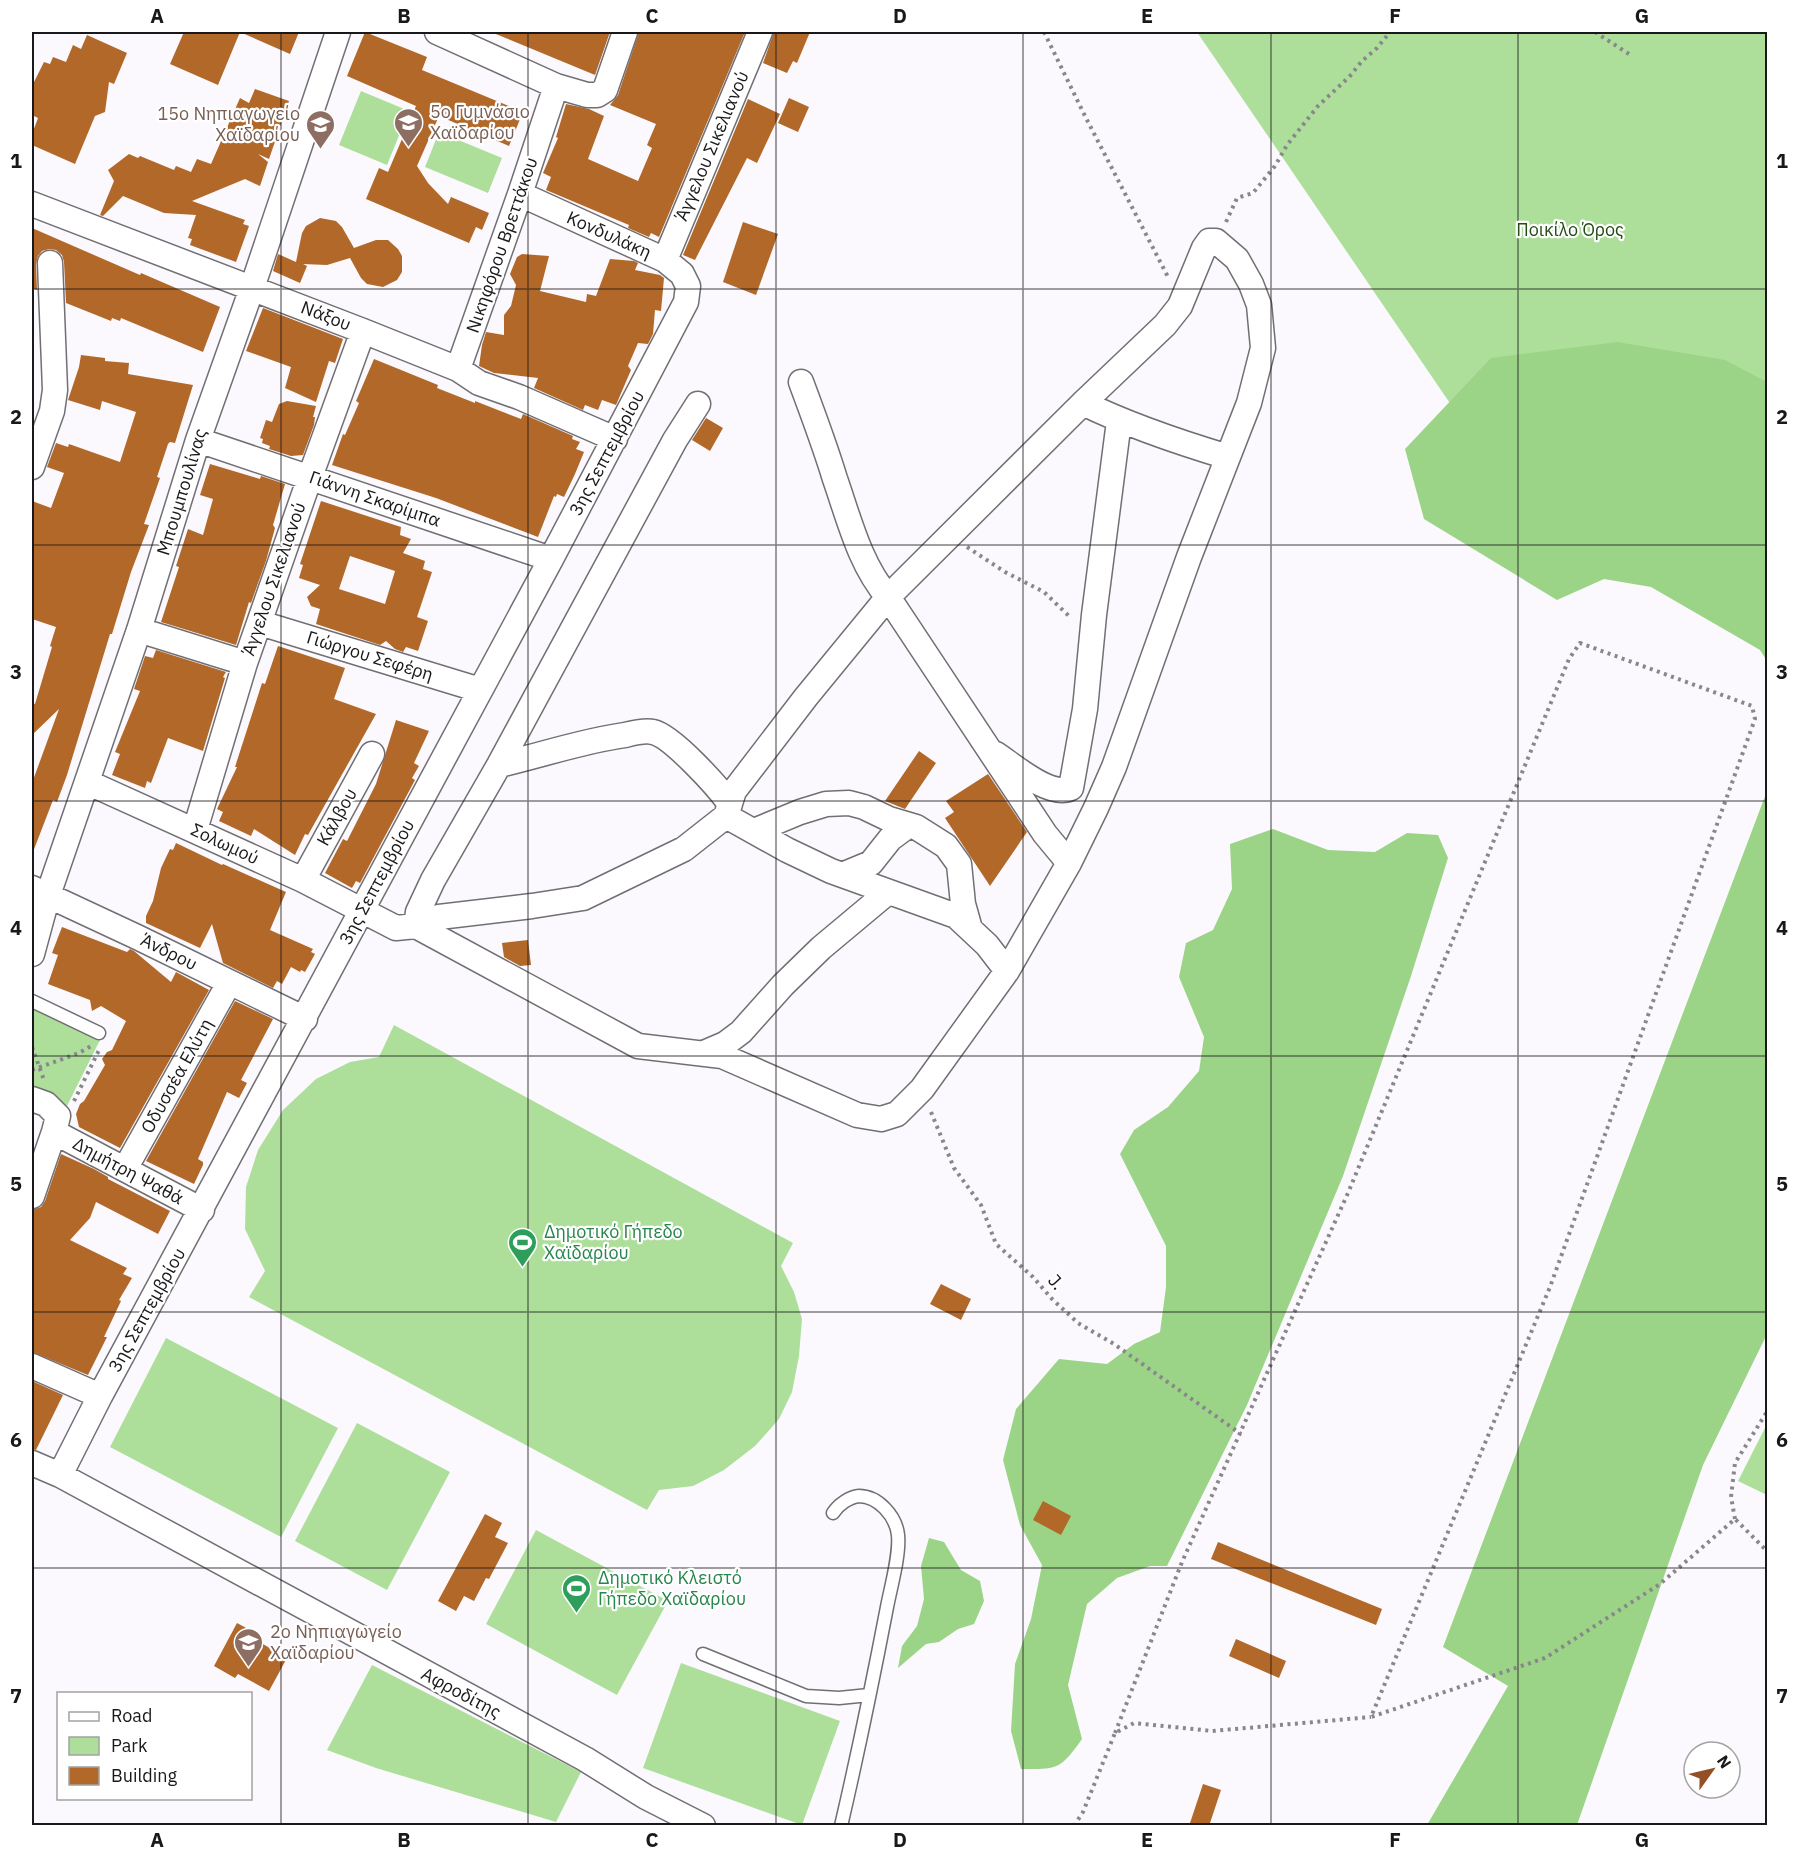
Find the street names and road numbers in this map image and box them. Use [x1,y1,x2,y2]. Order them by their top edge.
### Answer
street label: Άγγελου Σικελιανού [670,67,754,224]
street label: Νικηφόρου Βρεττάκου [461,154,542,336]
street label: Κονδυλάκη [563,206,655,263]
street label: Νάξου [298,295,355,336]
street label: 3ης Σεπτεμβρίου [564,386,649,519]
street label: Μπουμπουλίνας [151,425,212,558]
street label: Γιάννη Σκαρίμπα [306,465,444,532]
street label: Άγγελου Σικελιανού [236,499,311,659]
street label: Γιώργου Σεφέρη [304,625,436,686]
street label: Κάλβου [311,784,362,850]
street label: 3ης Σεπτεμβρίου [334,815,419,948]
street label: Σολωμού [187,818,263,869]
street label: Άνδρου [137,928,201,975]
street label: Οδυσσέα Ελύτη [136,1014,218,1137]
street label: Δημήτρη Ψαθά [69,1132,188,1209]
street label: 3ης Σεπτεμβρίου [103,1244,190,1376]
street label: J. [1043,1269,1070,1294]
street label: Αφροδίτης [417,1662,505,1723]

